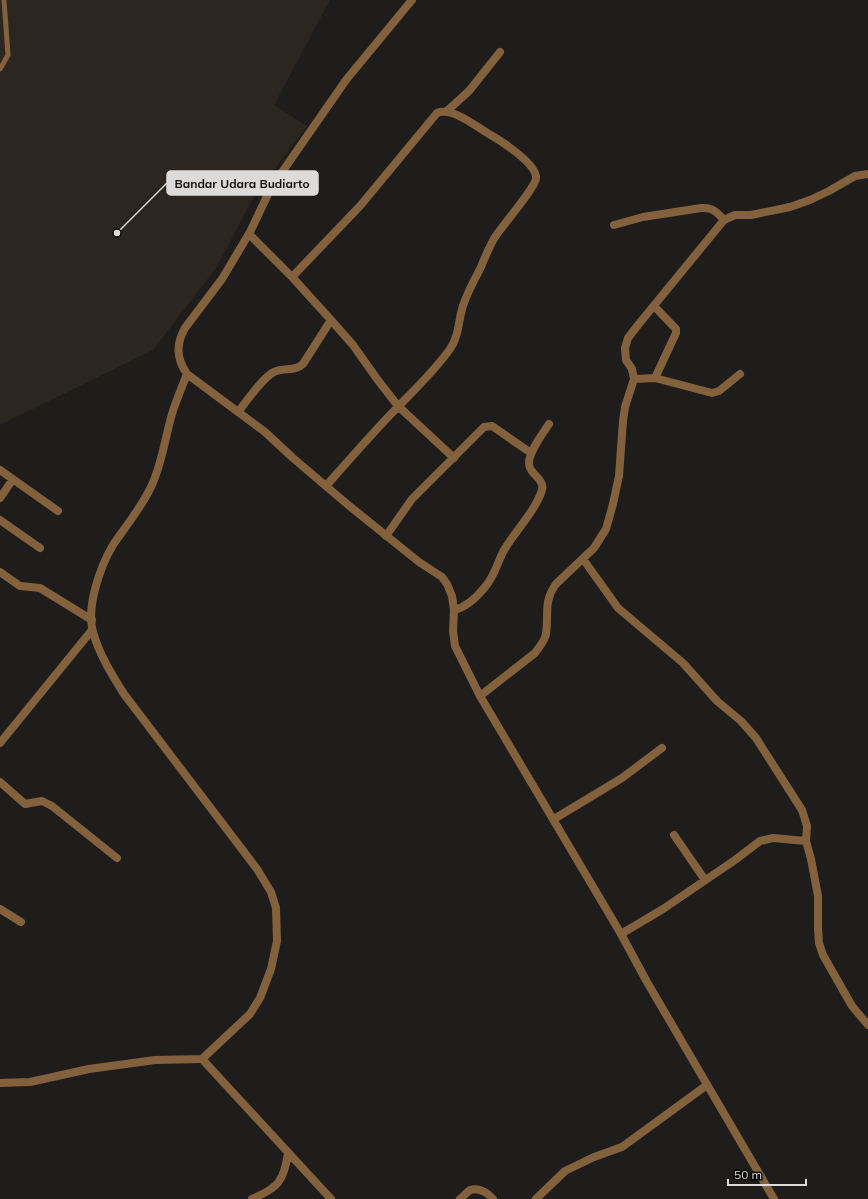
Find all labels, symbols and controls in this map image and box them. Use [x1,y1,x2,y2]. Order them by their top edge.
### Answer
callout: Bandar Udara Budiarto [167,171,318,195]
text: Bandar Udara Budiarto [174,176,310,191]
scale bar [728,1161,806,1187]
text: 50 m [734,1167,762,1182]

